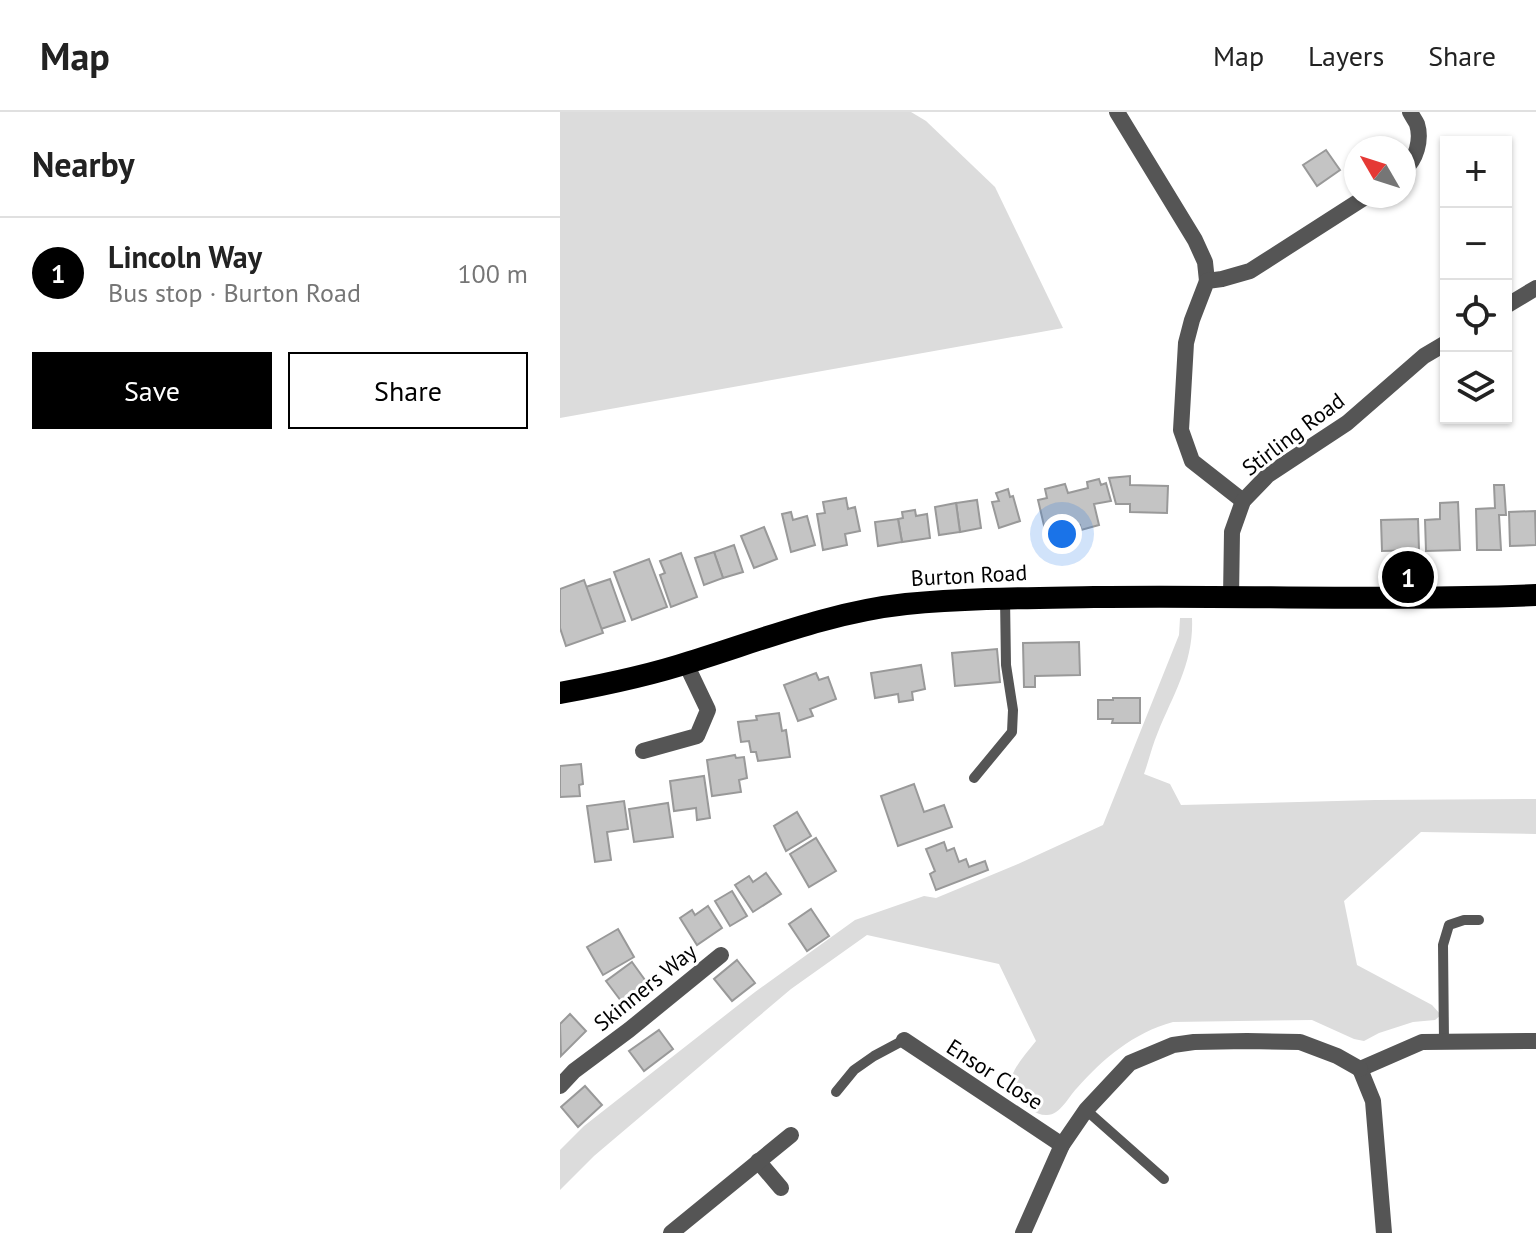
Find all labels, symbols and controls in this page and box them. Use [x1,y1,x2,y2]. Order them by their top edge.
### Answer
text: Map [40,31,110,80]
text: Map [1213,37,1264,74]
text: Layers [1308,37,1384,74]
text: Share [1428,37,1496,74]
north arrow [1344,136,1416,208]
map controls [1440,136,1512,424]
button: + [1440,136,1512,208]
text: Nearby [32,142,134,186]
button: − [1440,208,1512,280]
text: Lincoln Way [108,237,262,276]
text: 1 [51,257,65,290]
text: 100 m [457,257,528,290]
text: Bus stop · Burton Road [108,276,361,309]
button: locate [1440,280,1512,352]
button: Save [32,352,272,429]
button: Share [288,352,528,429]
button: layers [1440,352,1512,424]
street label: Stirling Road [1236,386,1350,482]
your location [1042,514,1082,554]
pin: 1 [1382,547,1434,607]
street label: Burton Road [910,558,1028,592]
street label: Skinners Way [588,937,703,1037]
street label: Ensor Close [941,1032,1049,1116]

